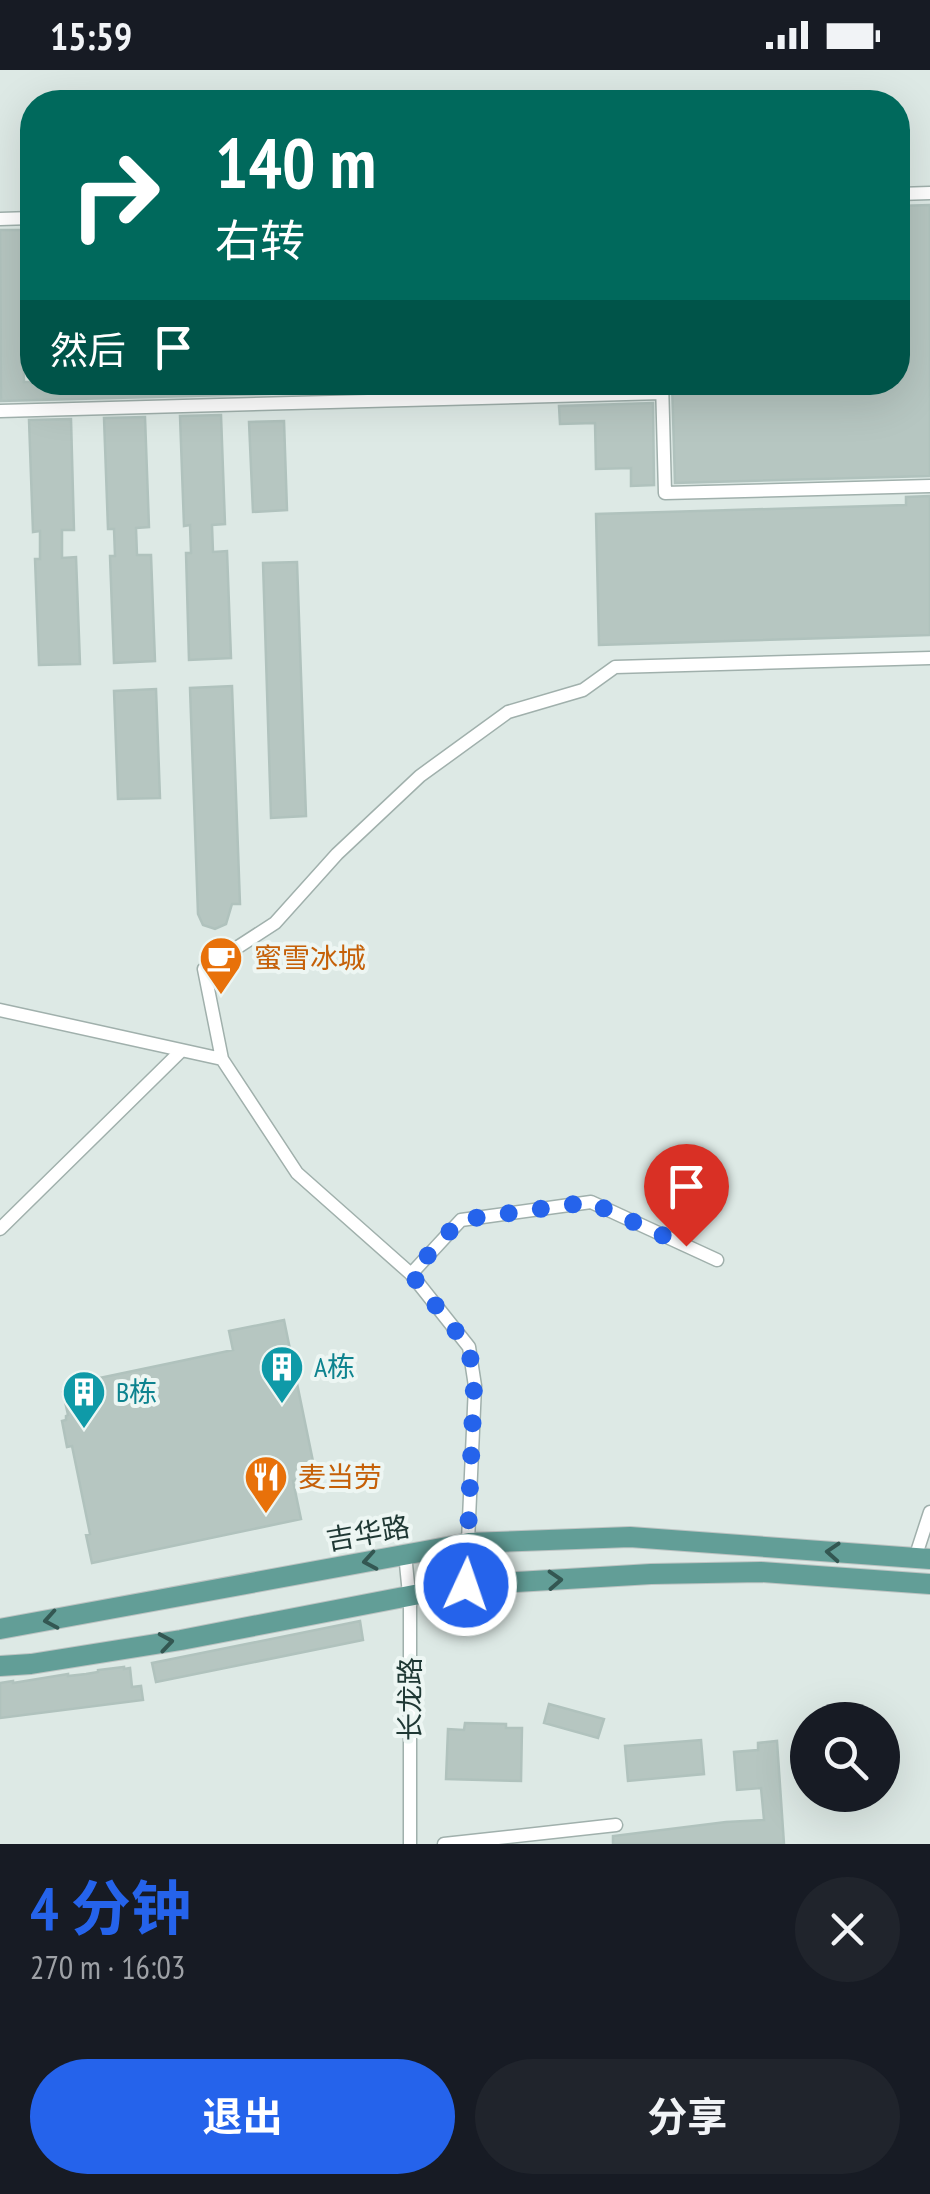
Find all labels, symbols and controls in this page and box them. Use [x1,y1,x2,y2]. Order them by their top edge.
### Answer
text: 15:59 [50,11,132,60]
text: 140 m [215,117,376,207]
icon: right [50,130,180,260]
text: 右转 [215,211,305,269]
icon: arrive [146,320,201,375]
text: 然后 [50,325,126,374]
cafe icon: 蜜雪冰城 [198,935,244,996]
place label: 蜜雪冰城 [254,939,366,976]
pin [644,1144,729,1247]
icon: arrive [659,1159,714,1214]
building icon: A栋 [259,1344,305,1405]
place label: A栋 [314,1348,355,1385]
building icon: B栋 [61,1369,107,1430]
place label: B栋 [116,1373,157,1410]
restaurant icon: 麦当劳 [243,1454,289,1515]
place label: 麦当劳 [298,1458,382,1495]
street label: 吉华路 [323,1507,412,1558]
position arrow [414,1533,518,1637]
one-way arrow [824,1542,840,1563]
one-way arrow [362,1550,378,1571]
one-way arrow [548,1570,564,1591]
one-way arrow [42,1609,59,1630]
one-way arrow [157,1632,174,1653]
street label: 长龙路 [391,1657,428,1741]
map controls [790,1702,900,1812]
button: search [790,1702,900,1812]
text: 4 分钟 [30,1869,191,1947]
button: close [795,1877,900,1982]
text: 270 m · 16:03 [30,1946,185,1988]
button: 退出 [30,2059,455,2174]
button: 分享 [475,2059,900,2174]

